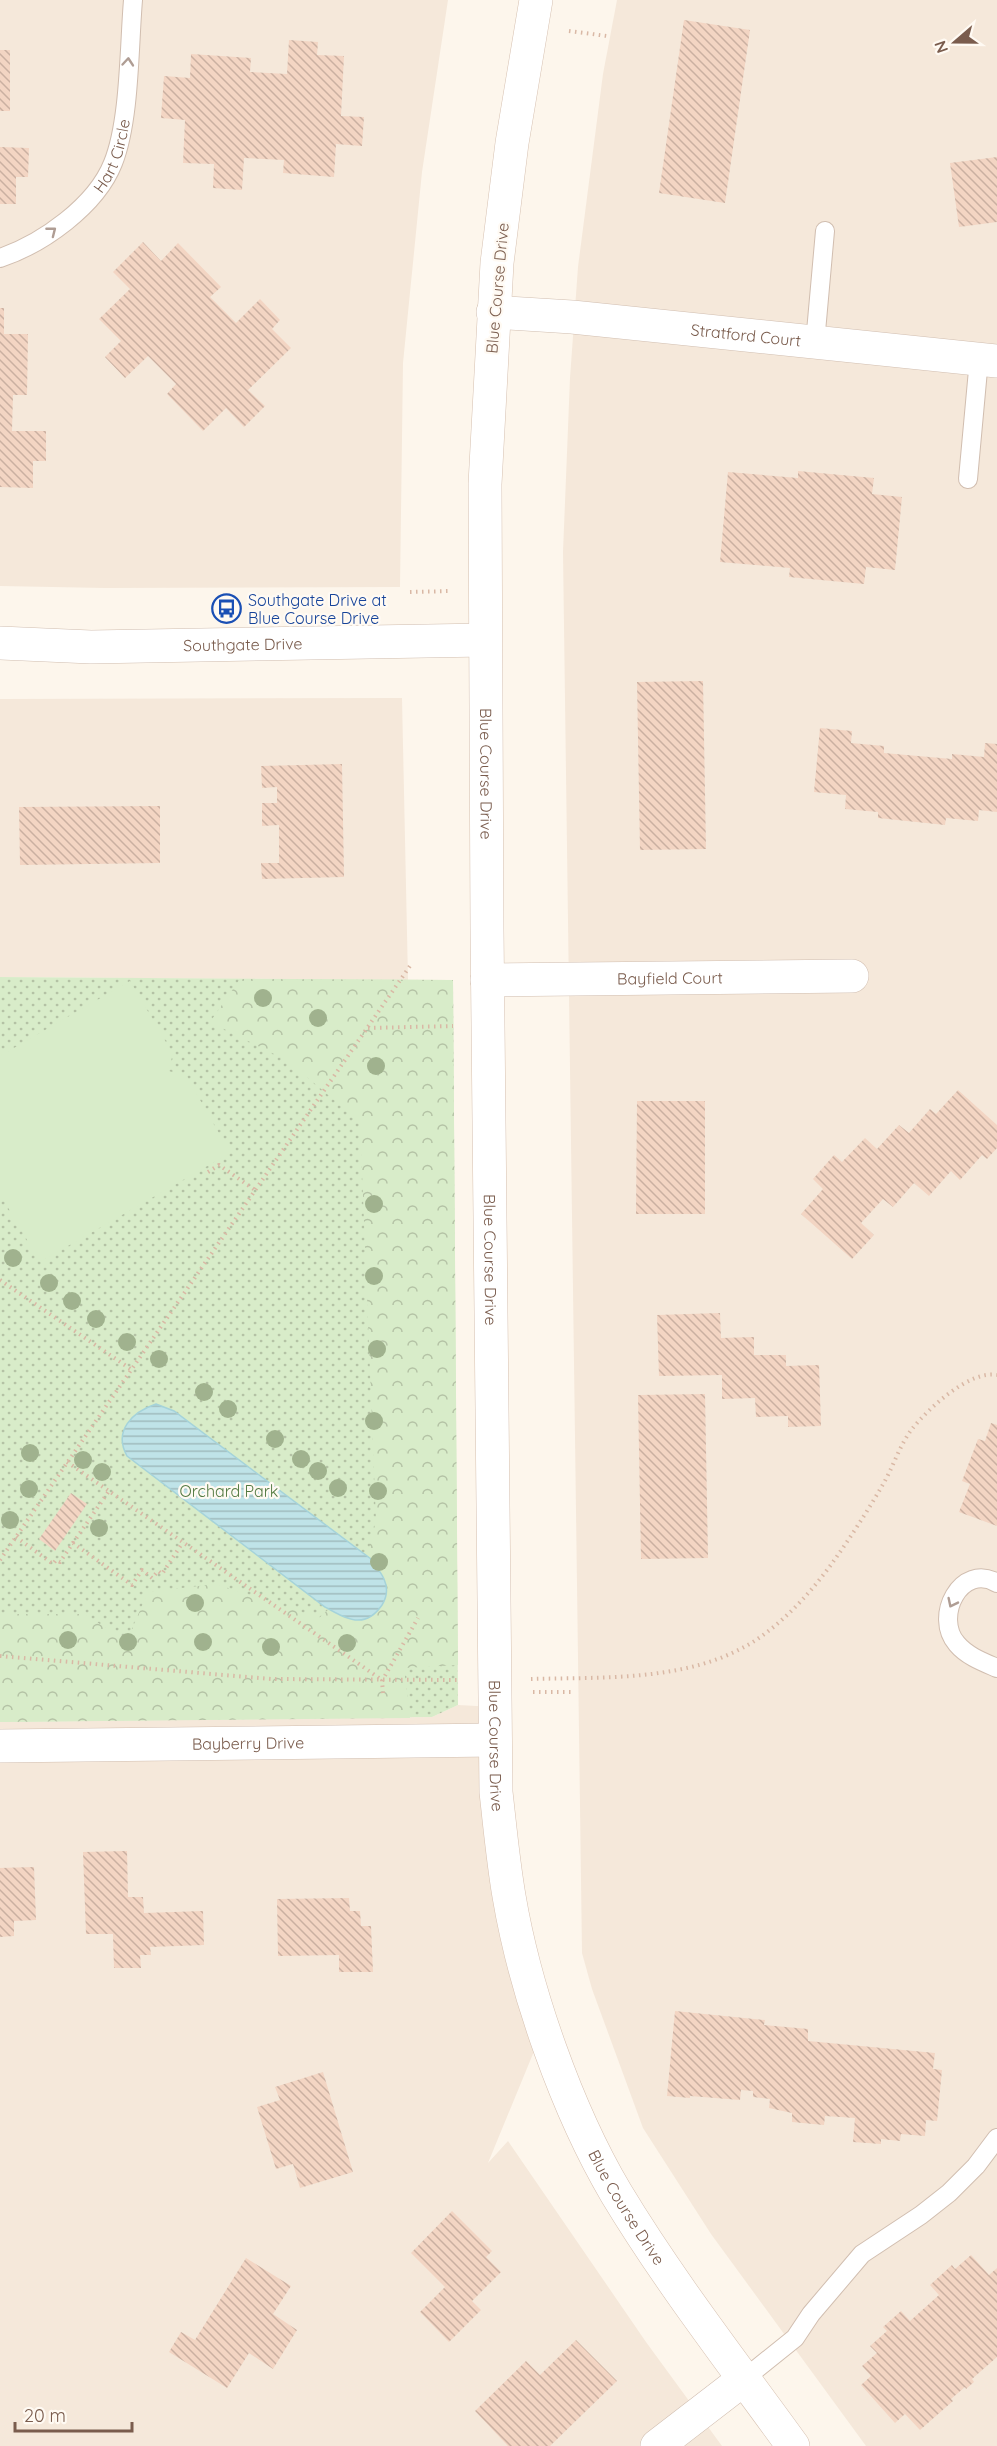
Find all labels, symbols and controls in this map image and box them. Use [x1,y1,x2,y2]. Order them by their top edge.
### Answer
north arrow [925,12,985,72]
text: N [929,38,952,56]
one-way arrow [121,58,134,67]
street label: Hart Circle [89,117,134,197]
street label: Blue Course Drive [481,222,513,354]
one-way arrow [45,228,56,239]
street label: Stratford Court [690,319,802,351]
place label: Southgate Drive at Blue Course Drive [248,590,387,628]
bus stop icon: Southgate Drive at Blue Course Drive [211,593,243,625]
street label: Southgate Drive [183,633,303,655]
street label: Blue Course Drive [476,708,497,839]
street label: Bayfield Court [617,967,723,989]
street label: Blue Course Drive [480,1194,501,1326]
park label: Orchard Park [180,1481,278,1501]
one-way arrow [948,1596,960,1607]
street label: Blue Course Drive [485,1680,508,1812]
street label: Bayberry Drive [192,1732,304,1754]
street label: Blue Course Drive [584,2146,669,2269]
scale bar [15,2395,132,2433]
text: 20 m [24,2404,66,2427]

